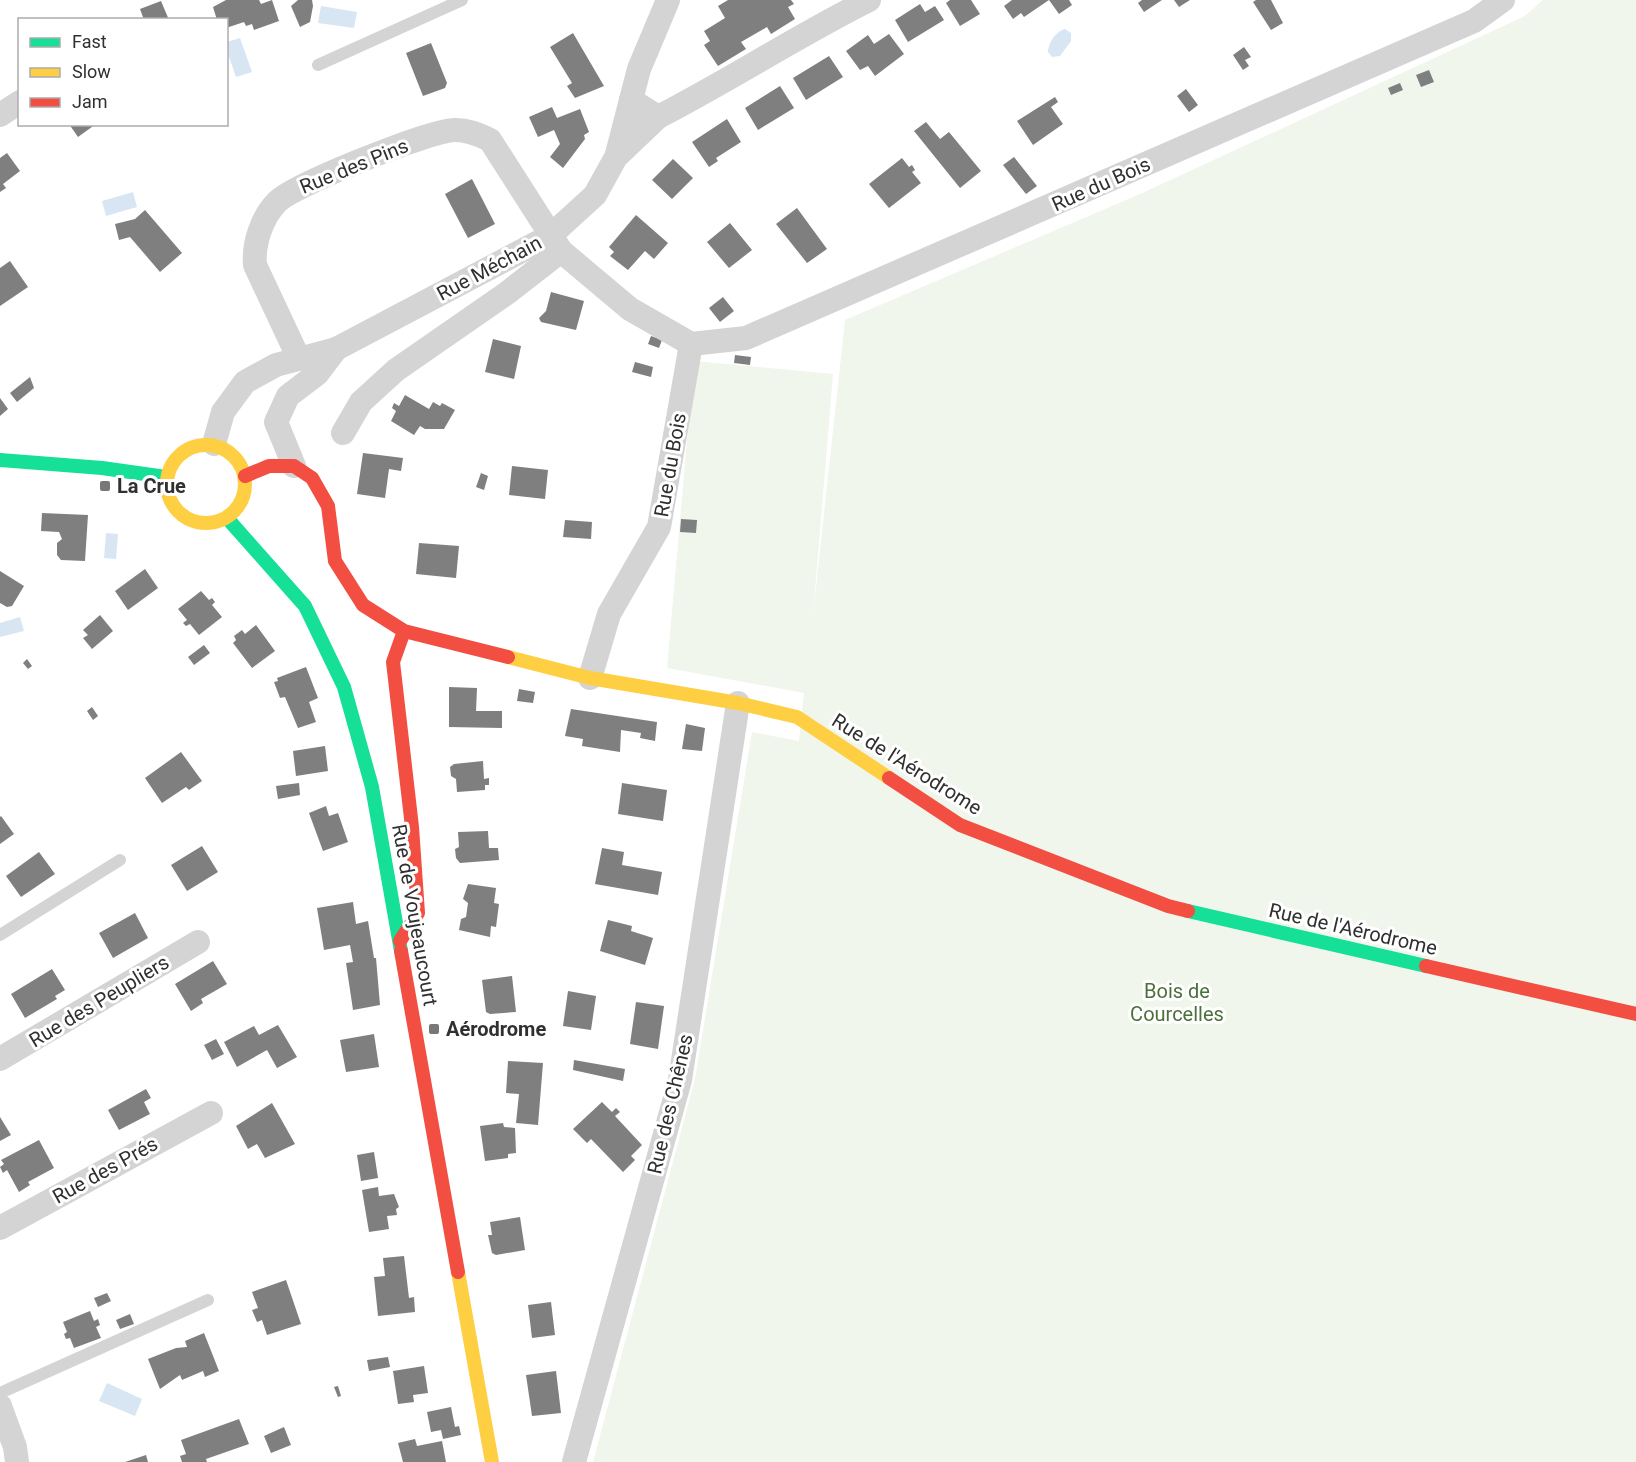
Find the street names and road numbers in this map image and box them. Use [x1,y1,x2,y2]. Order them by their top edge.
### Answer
street label: Rue des Pins [296,133,412,199]
street label: Rue du Bois [1048,152,1154,216]
street label: Rue Méchain [432,230,546,306]
street label: Rue du Bois [649,411,691,519]
street label: Rue de l'Aérodrome [828,708,986,820]
street label: Rue de Voujeaucourt [387,822,443,1008]
street label: Rue de l'Aérodrome [1266,898,1440,960]
street label: Rue des Peupliers [25,950,173,1052]
street label: Rue des Chênes [642,1032,698,1176]
street label: Rue des Prés [48,1131,162,1209]

